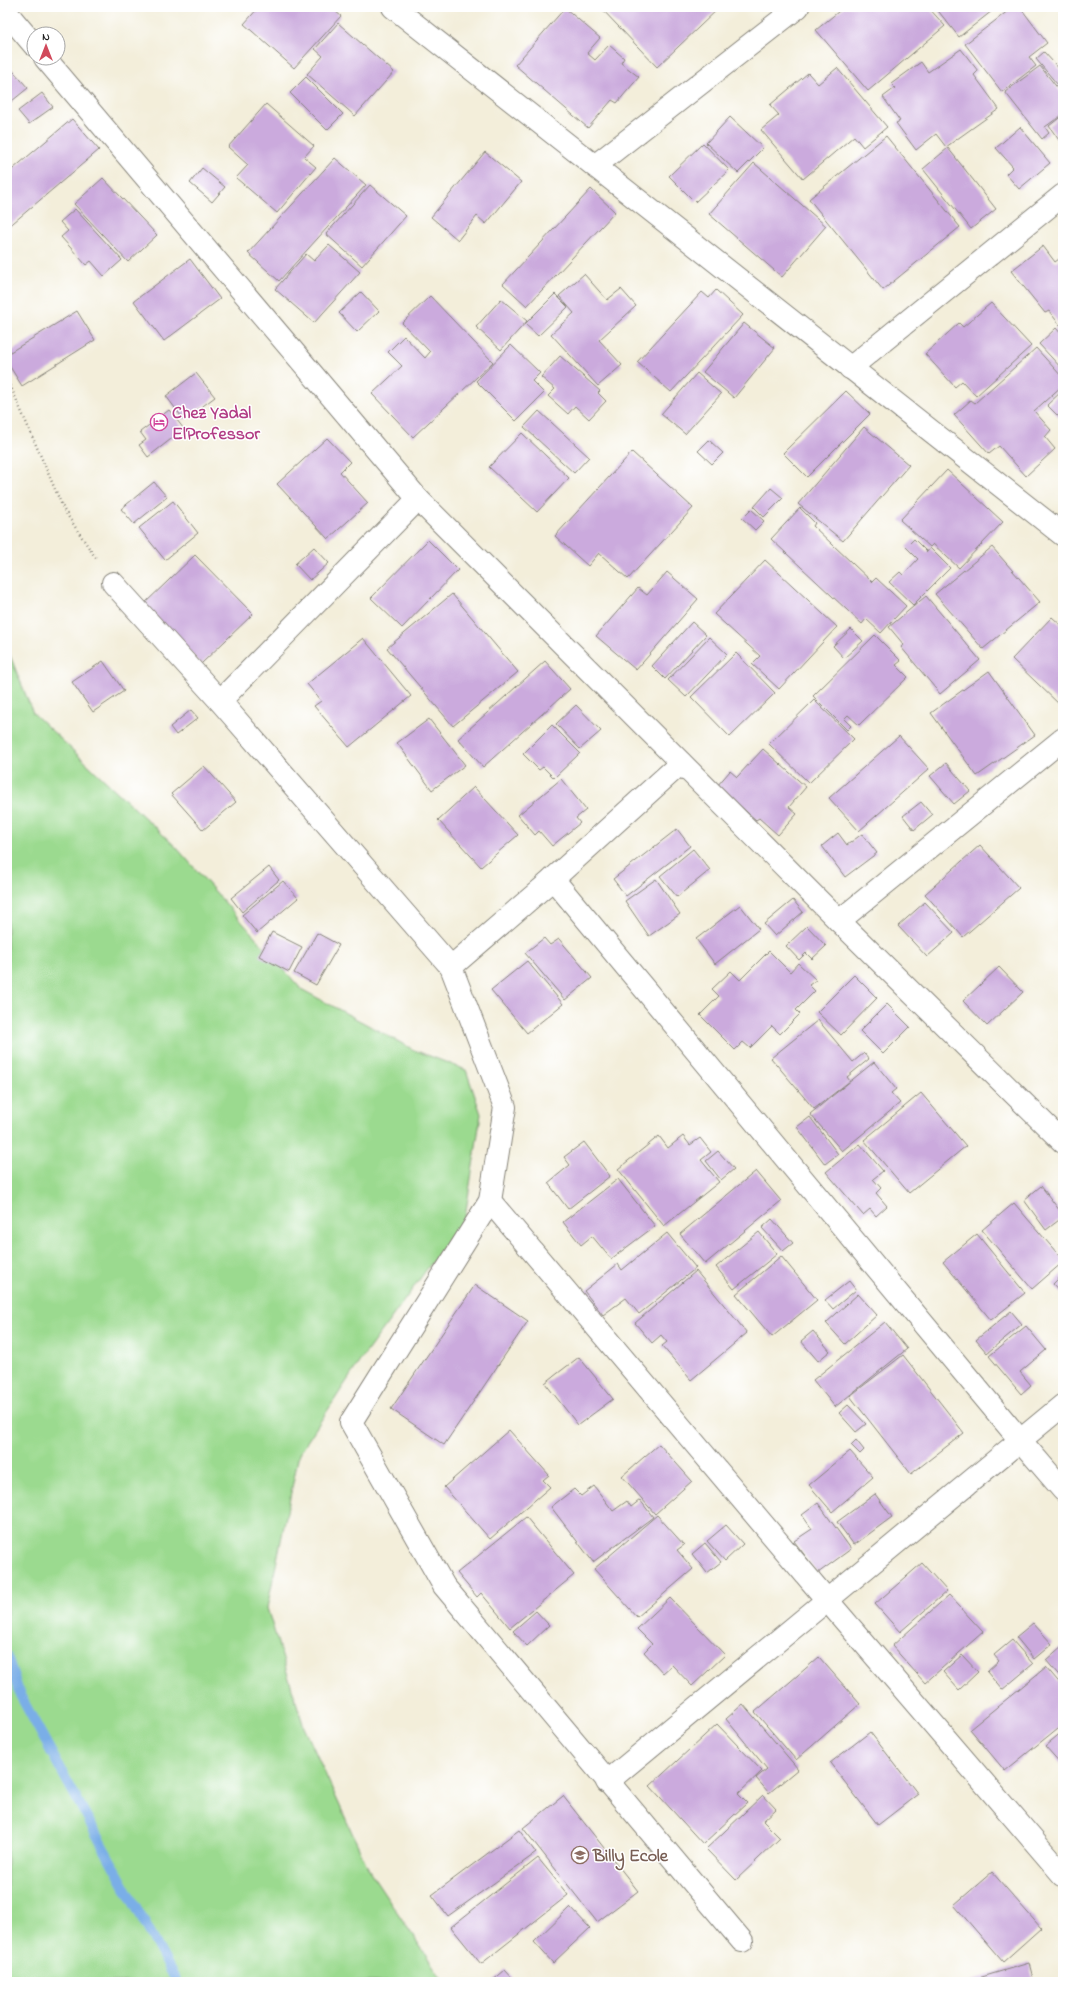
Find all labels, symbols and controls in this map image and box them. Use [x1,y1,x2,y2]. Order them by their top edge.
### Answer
north arrow [26,26,66,66]
text: N [42,29,50,45]
place label: Chez Yadal ElProfessor [172,401,260,448]
hotel icon: Chez Yadal ElProfessor [149,412,169,432]
place label: Billy Ecole [592,1844,669,1871]
school or university icon: Billy Ecole [570,1845,590,1865]

